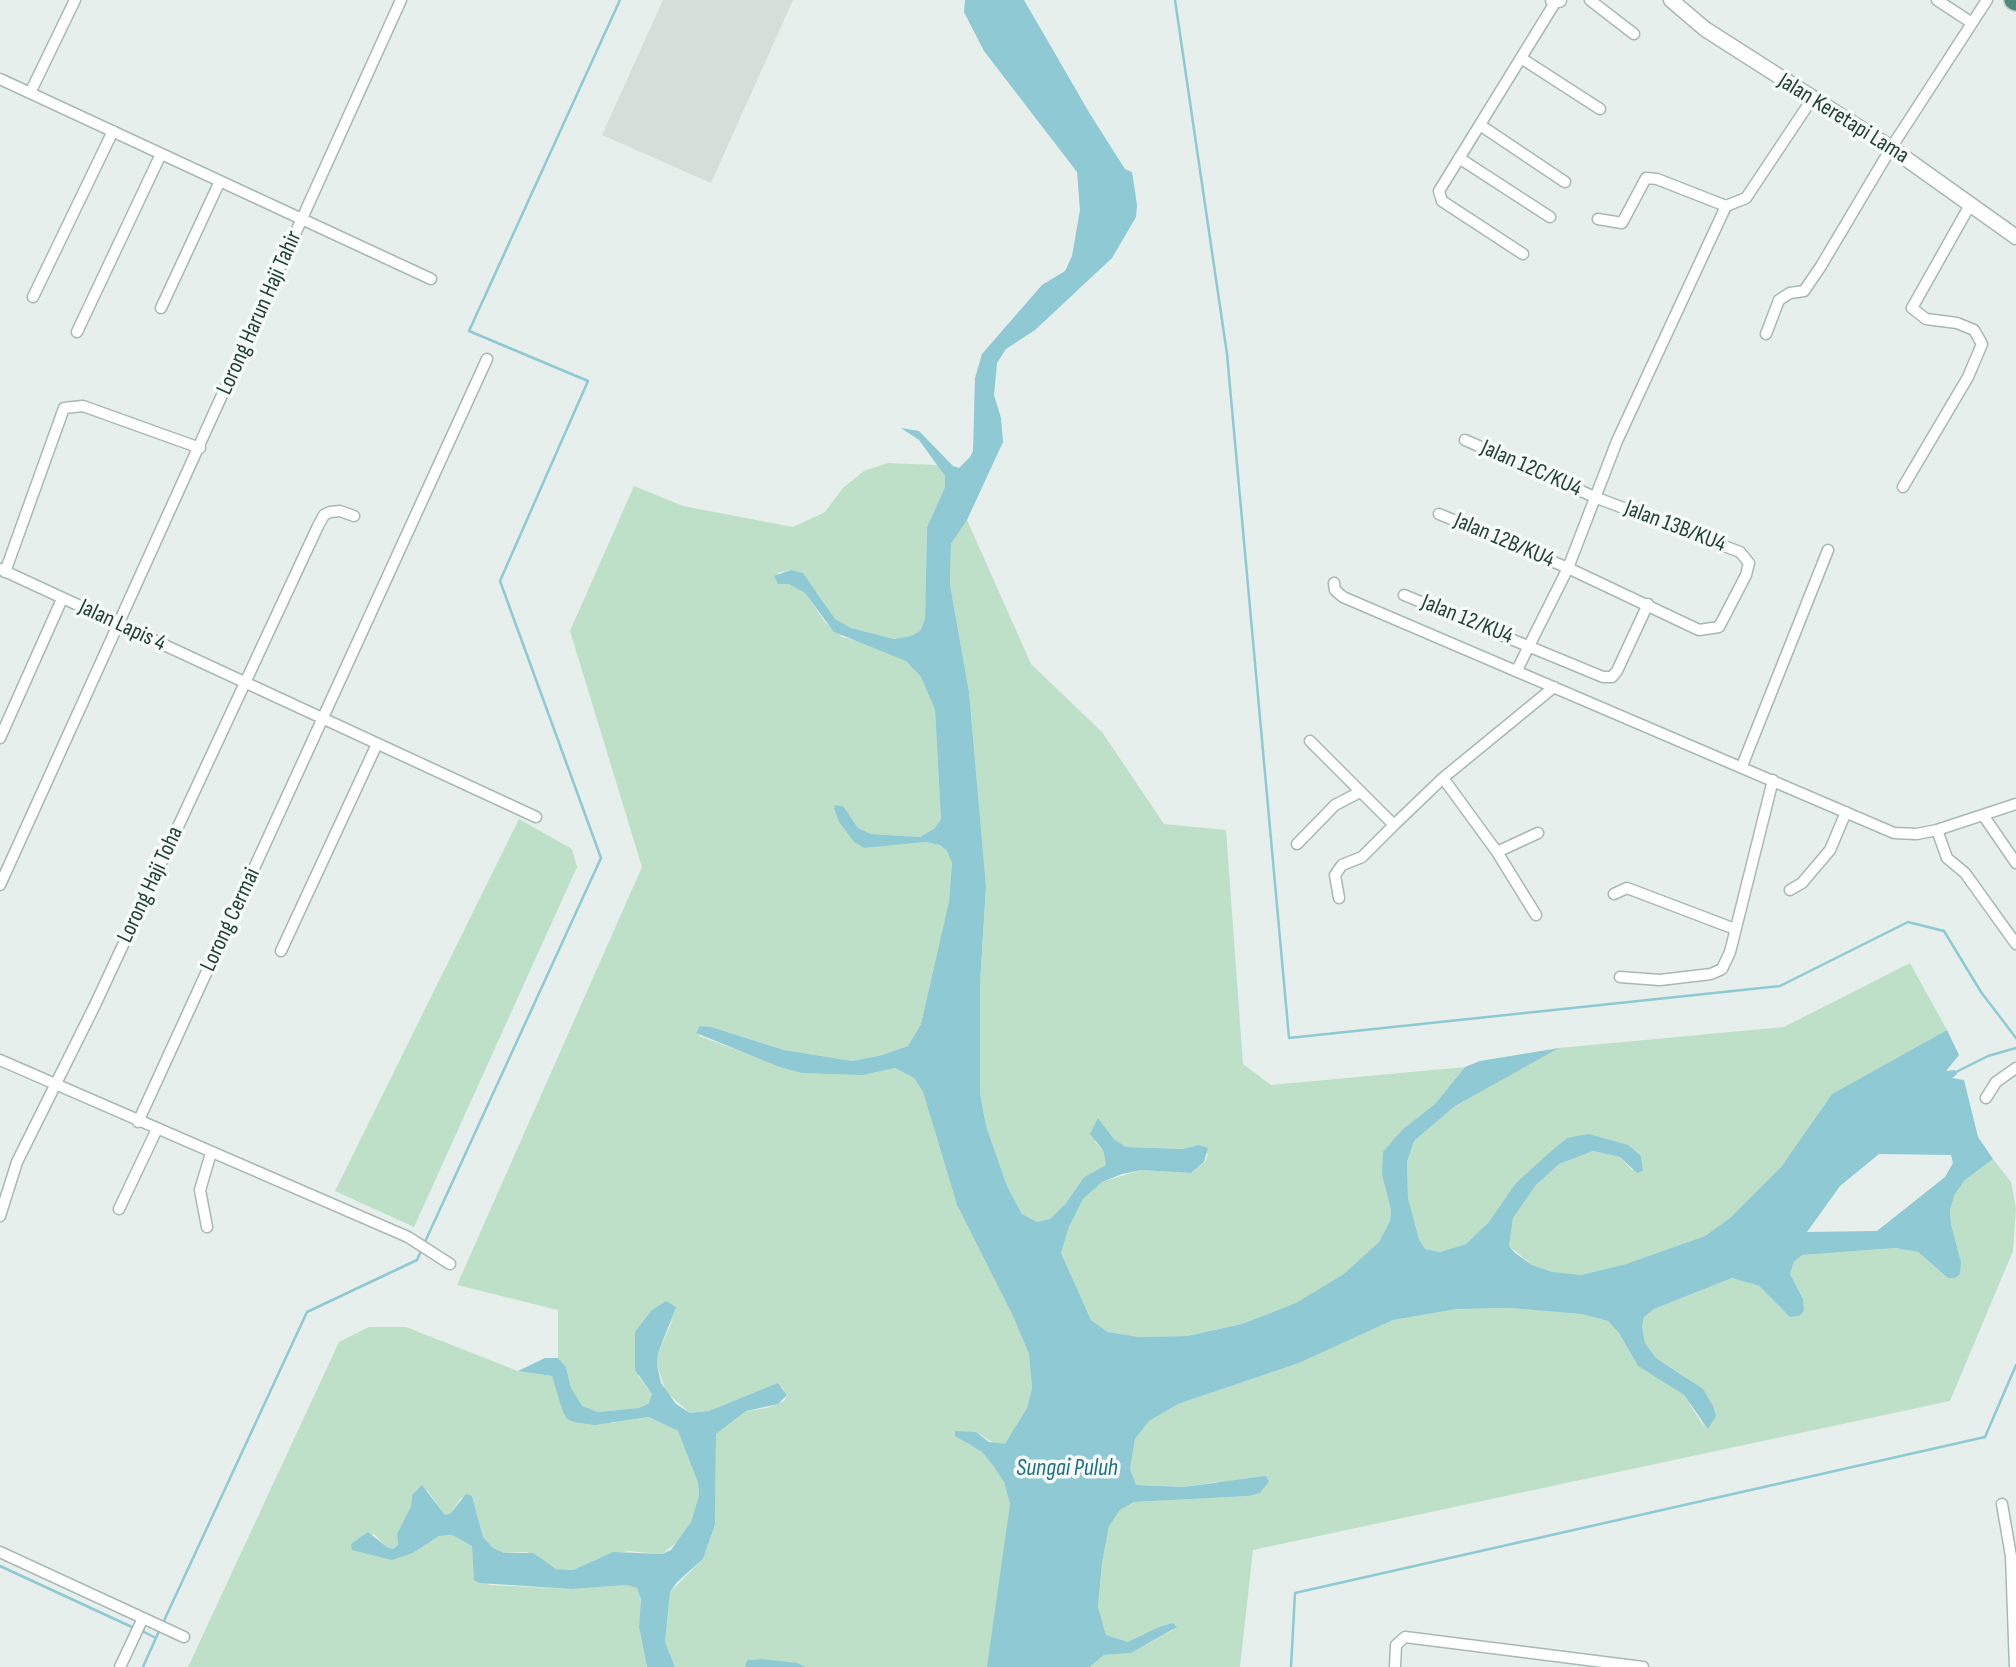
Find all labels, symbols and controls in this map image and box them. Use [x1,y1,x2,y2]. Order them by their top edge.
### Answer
street label: Jalan Keretapi Lama [1772,68,1914,170]
street label: Lorong Harun Haji Tahir [211,227,309,399]
street label: Jalan 12C/KU4 [1476,435,1586,503]
street label: Jalan 13B/KU4 [1620,495,1730,559]
street label: Jalan 12B/KU4 [1450,508,1558,574]
street label: Jalan 12/KU4 [1417,589,1517,651]
street label: Jalan Lapis 4 [74,594,170,658]
street label: Lorong Haji Toha [112,823,190,947]
street label: Lorong Cermai [195,864,267,976]
water label: Sungai Puluh [1016,1455,1118,1483]

